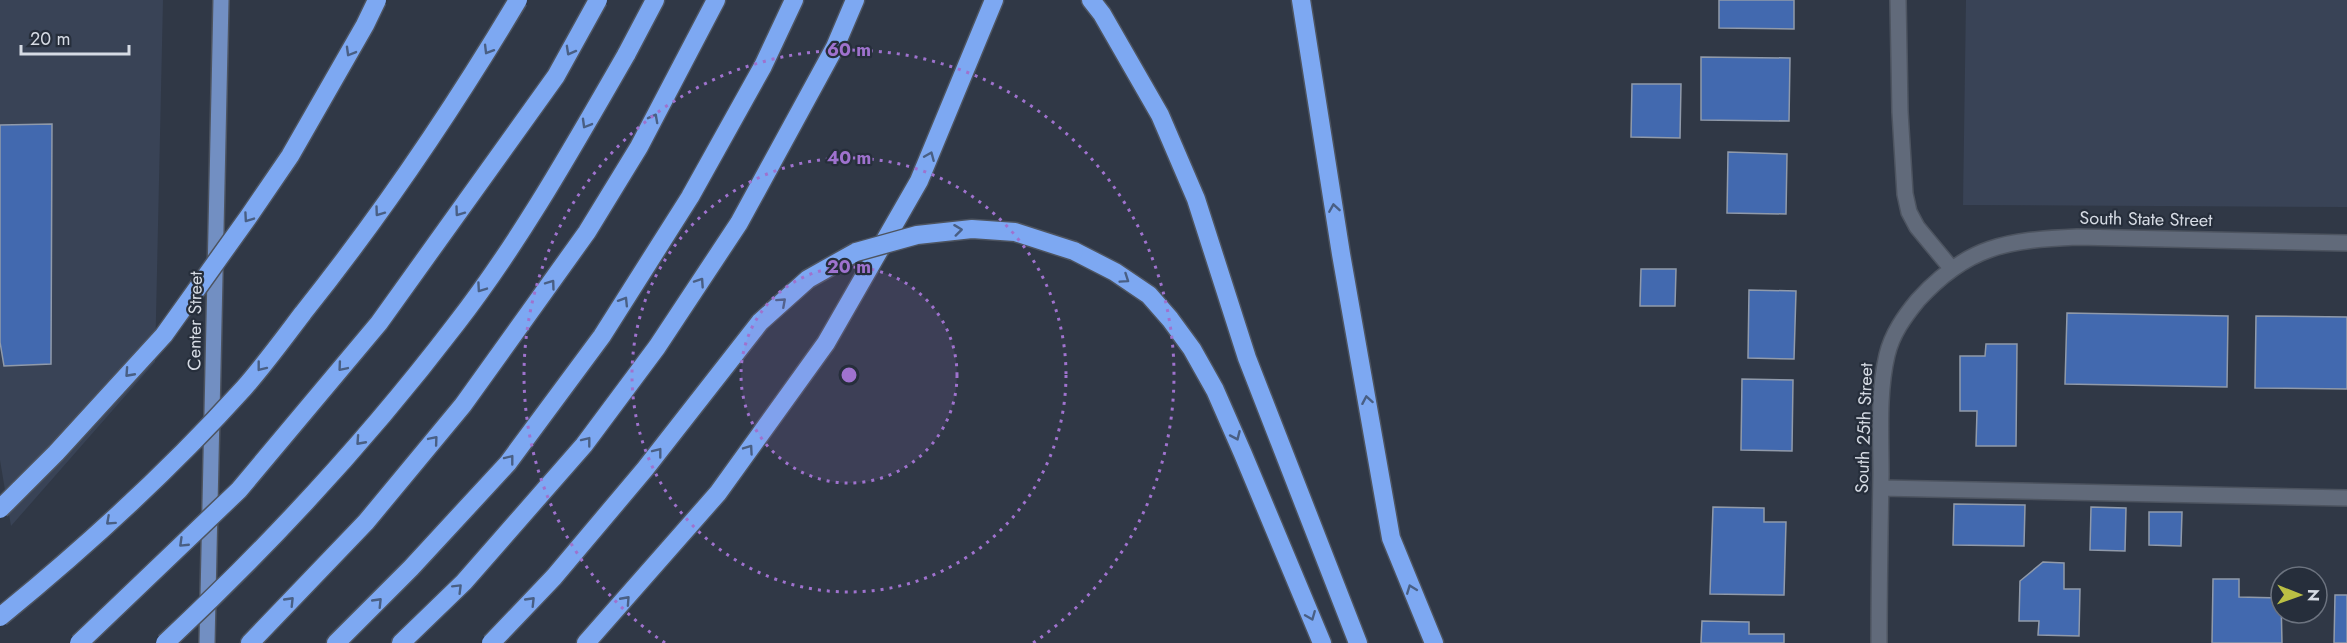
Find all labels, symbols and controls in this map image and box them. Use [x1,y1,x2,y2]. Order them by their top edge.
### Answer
scale bar [21,18,129,56]
text: 20 m [30,26,70,52]
text: 60 m [827,37,871,63]
one-way arrow [484,44,496,54]
one-way arrow [565,45,577,55]
one-way arrow [345,46,357,56]
one-way arrow [647,114,658,125]
one-way arrow [582,118,593,128]
text: 40 m [827,145,871,171]
one-way arrow [923,152,935,163]
one-way arrow [1328,203,1341,213]
one-way arrow [455,205,466,216]
street label: South State Street [2079,205,2213,233]
one-way arrow [376,206,387,217]
one-way arrow [244,211,255,222]
one-way arrow [954,225,963,237]
text: 20 m [827,254,871,280]
street label: Center Street [181,271,209,371]
one-way arrow [1119,272,1130,283]
one-way arrow [693,278,704,289]
one-way arrow [543,279,554,290]
one-way arrow [477,282,488,293]
one-way arrow [617,297,629,307]
one-way arrow [775,298,786,309]
one-way arrow [257,360,268,371]
one-way arrow [338,360,349,371]
street label: South 25th Street [1849,361,1879,494]
one-way arrow [126,365,137,376]
centre of rings [839,365,859,385]
one-way arrow [1361,395,1374,405]
one-way arrow [1228,430,1240,441]
one-way arrow [356,434,367,445]
one-way arrow [427,436,438,447]
one-way arrow [579,437,590,448]
one-way arrow [742,444,753,455]
one-way arrow [650,448,661,459]
one-way arrow [503,454,514,465]
one-way arrow [107,514,117,525]
one-way arrow [180,536,191,547]
north arrow [2269,565,2329,625]
one-way arrow [451,584,462,595]
one-way arrow [1406,584,1418,595]
text: N [2302,589,2325,602]
one-way arrow [619,596,630,607]
one-way arrow [283,597,294,607]
one-way arrow [524,597,535,607]
one-way arrow [370,598,381,609]
one-way arrow [1304,609,1316,620]

